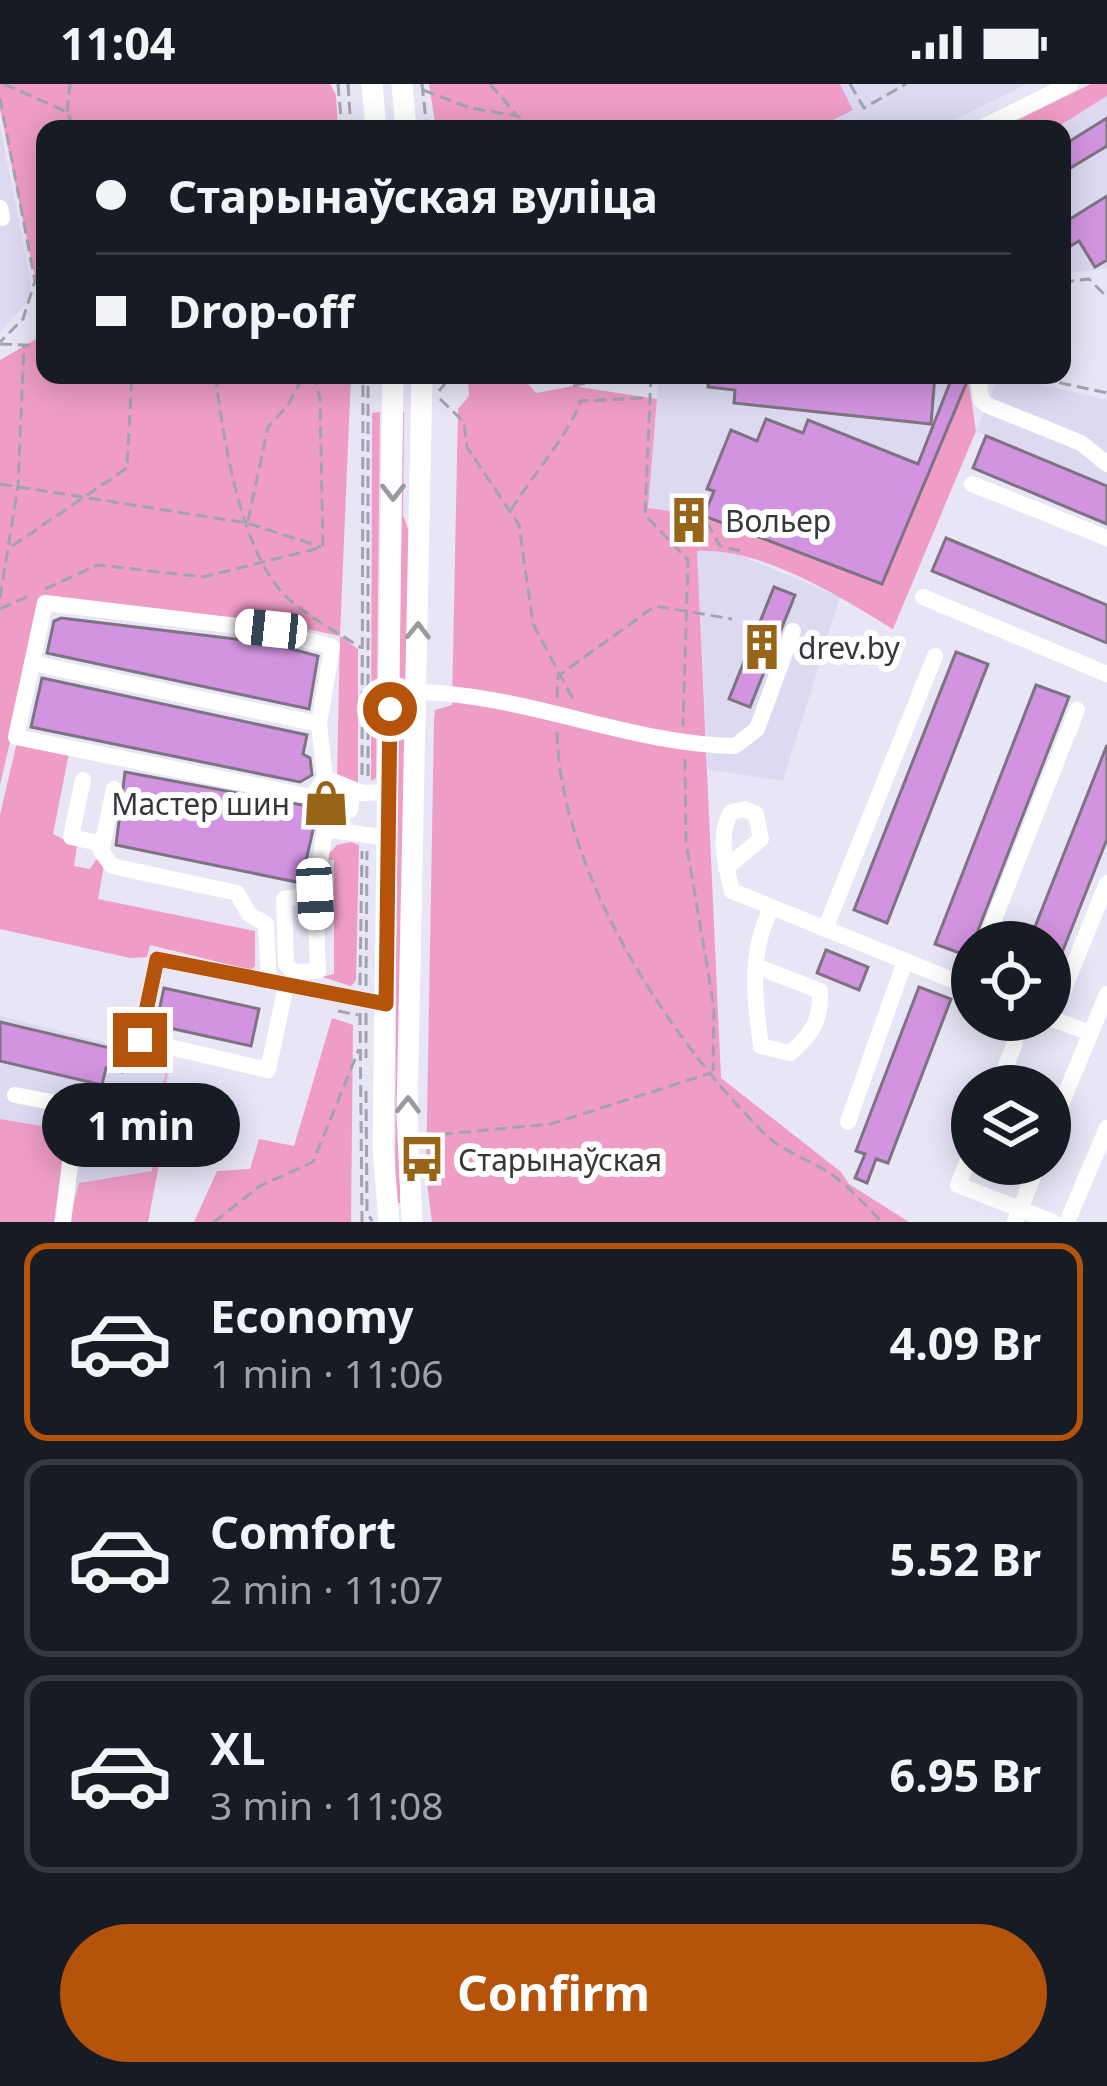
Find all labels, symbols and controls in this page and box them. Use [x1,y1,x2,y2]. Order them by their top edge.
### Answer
text: 11:04 [60,12,176,73]
text: Старынаўская вуліца [168,165,658,226]
text: Drop-off [168,280,354,341]
one-way arrow [380,484,406,502]
building icon: Вольер [664,495,714,545]
place label: Вольер [725,500,831,541]
car [233,607,309,651]
one-way arrow [404,621,430,640]
building icon: drev.by [737,622,787,672]
place label: drev.by [798,627,900,668]
route start [363,682,417,736]
shop icon: Мастер шин [301,778,351,828]
place label: Мастер шин [111,783,290,824]
car [295,857,335,931]
map controls [951,921,1071,1185]
button: locate [951,921,1071,1041]
route end [113,1013,167,1067]
button: layers [951,1065,1071,1185]
callout: 1 min [41,1082,239,1166]
one-way arrow [394,1095,420,1114]
text: 1 min [87,1098,195,1151]
bus stop icon: Старынаўская [397,1134,447,1184]
place label: Старынаўская [458,1139,662,1180]
text: Economy [210,1285,414,1346]
icon: car [66,1288,174,1396]
text: 4.09 Br [889,1312,1041,1373]
text: 1 min · 11:06 [210,1346,444,1399]
text: Comfort [210,1501,396,1562]
icon: car [66,1504,174,1612]
text: 5.52 Br [889,1528,1041,1589]
text: 2 min · 11:07 [210,1562,444,1615]
text: XL [210,1717,265,1778]
icon: car [66,1720,174,1828]
text: 6.95 Br [889,1744,1041,1805]
text: 3 min · 11:08 [210,1778,444,1831]
button: Confirm [60,1924,1047,2062]

